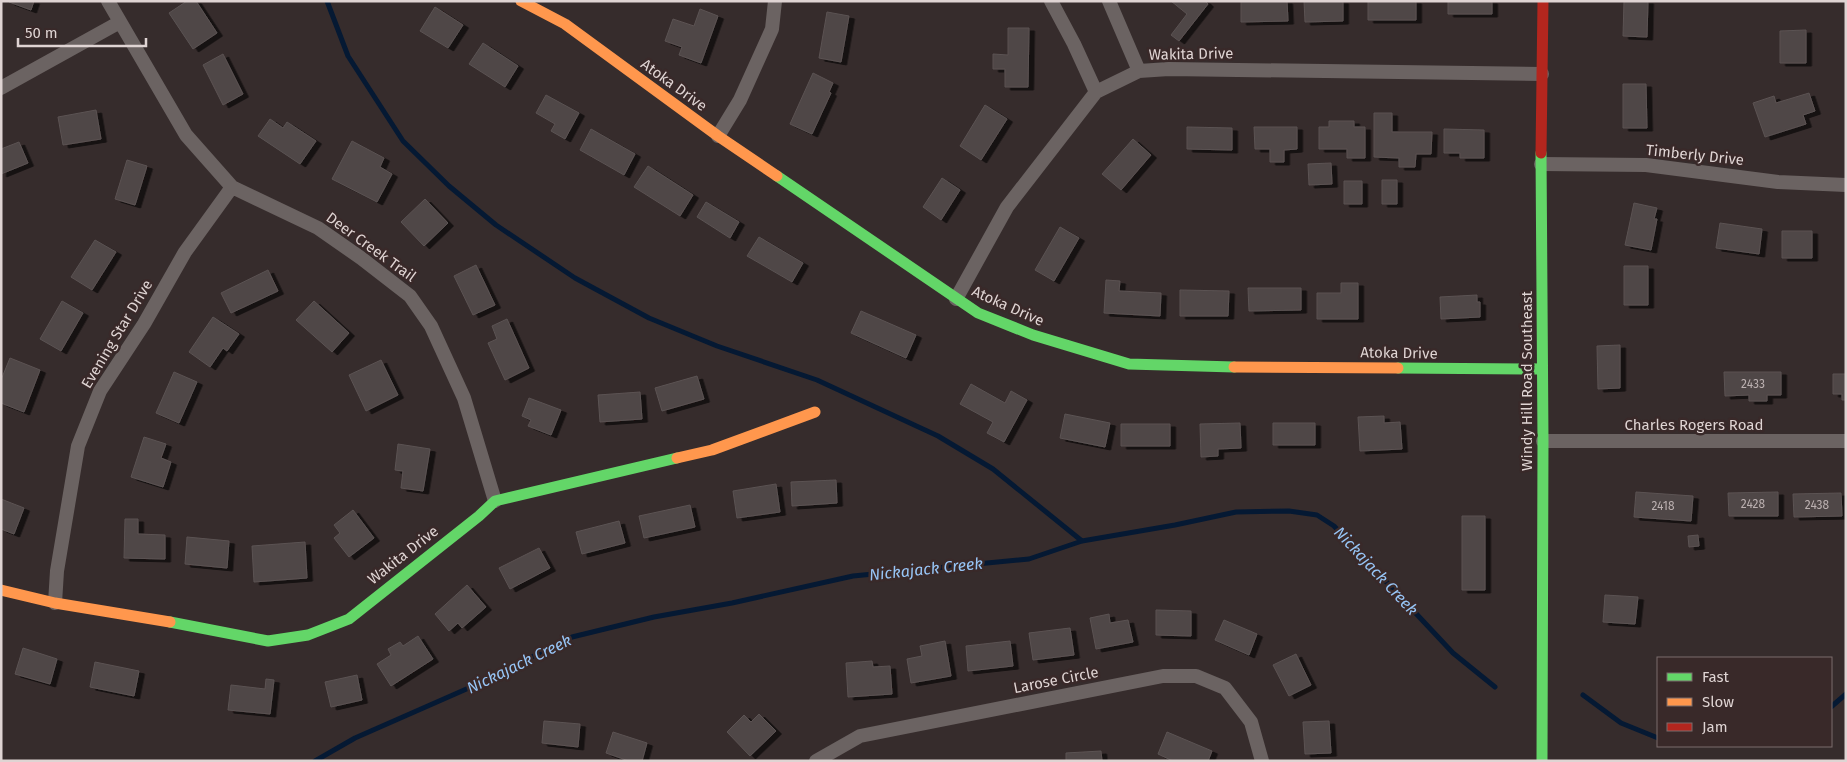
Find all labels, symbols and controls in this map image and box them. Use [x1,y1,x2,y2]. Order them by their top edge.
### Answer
scale bar [18,15,145,47]
text: 50 m [25,24,58,42]
street label: Wakita Drive [1149,44,1233,64]
street label: Atoka Drive [637,55,711,115]
street label: Timberly Drive [1645,141,1745,169]
street label: Deer Creek Trail [323,208,420,286]
street label: Evening Star Drive [78,276,156,392]
street label: Atoka Drive [969,282,1047,330]
street label: Windy Hill Road Southeast [1518,291,1536,471]
street label: Atoka Drive [1360,343,1438,363]
house number: 2433 [1741,377,1765,391]
street label: Charles Rogers Road [1625,416,1763,434]
house number: 2428 [1741,497,1766,511]
house number: 2438 [1805,498,1830,512]
house number: 2418 [1651,499,1675,513]
street label: Wakita Drive [364,522,442,588]
water label: Nickajack Creek [1330,523,1422,619]
water label: Nickajack Creek [868,554,984,584]
water label: Nickajack Creek [464,630,575,698]
legend [1657,657,1832,747]
street label: Larose Circle [1012,663,1100,697]
text: Fast [1702,668,1729,686]
text: Slow [1702,693,1734,711]
text: Jam [1702,718,1728,736]

